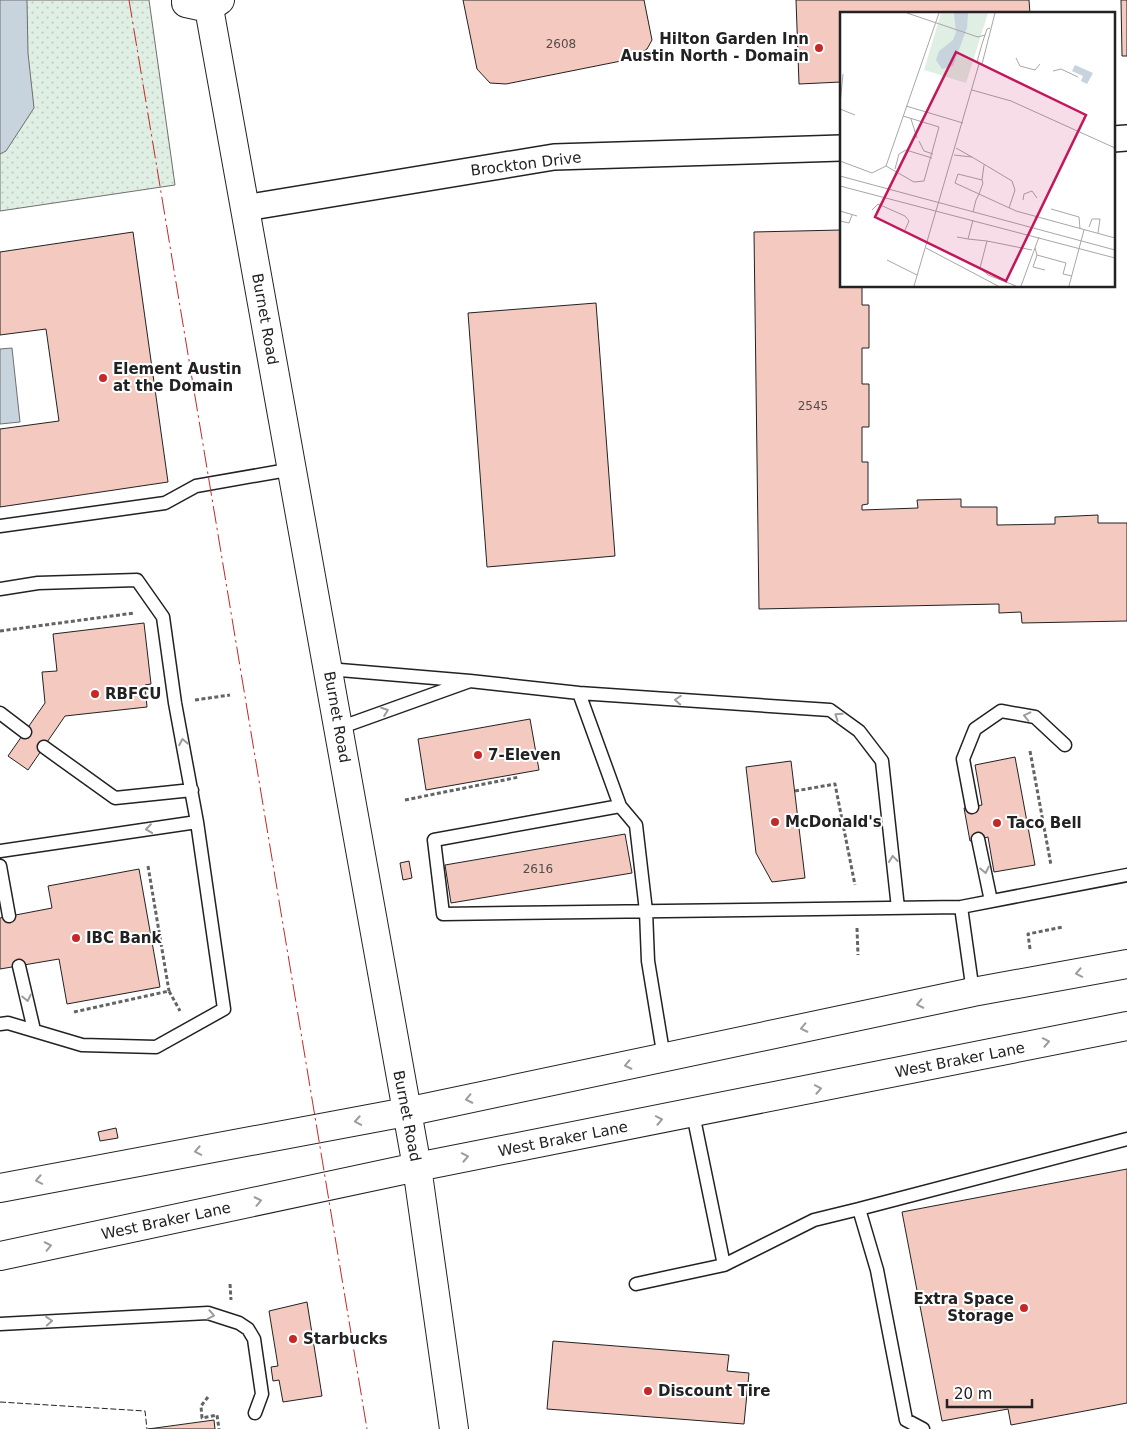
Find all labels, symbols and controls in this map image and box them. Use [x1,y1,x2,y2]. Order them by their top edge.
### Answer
inset map [840,12,1114,288]
place label: Hilton Garden Inn Austin North - Domain [620,30,809,65]
house number: 2608 [546,37,576,51]
marker: Hilton Garden Inn Austin North - Domain [813,42,825,54]
street label: Brockton Drive [470,148,582,180]
street label: Burnet Road [248,272,282,366]
place label: Element Austin at the Domain [113,360,242,395]
marker: Element Austin at the Domain [97,372,109,384]
house number: 2545 [798,399,828,413]
street label: Burnet Road [320,670,354,764]
place label: RBFCU [105,685,161,703]
marker: RBFCU [89,688,101,700]
one-way arrow [673,694,681,705]
one-way arrow [380,707,388,717]
one-way arrow [1023,711,1032,722]
one-way arrow [834,713,844,722]
one-way arrow [178,738,188,746]
place label: 7-Eleven [488,746,561,764]
marker: 7-Eleven [472,749,484,761]
place label: McDonald's [785,813,882,831]
place label: Taco Bell [1007,814,1082,832]
marker: McDonald's [769,816,781,828]
marker: Taco Bell [991,817,1003,829]
one-way arrow [144,823,153,833]
one-way arrow [888,855,899,863]
house number: 2616 [523,862,553,876]
one-way arrow [979,865,990,874]
place label: IBC Bank [86,929,162,947]
marker: IBC Bank [70,932,82,944]
one-way arrow [1075,967,1083,977]
one-way arrow [21,994,31,1003]
one-way arrow [915,998,924,1009]
one-way arrow [800,1022,809,1033]
one-way arrow [1042,1038,1050,1048]
street label: West Braker Lane [894,1039,1026,1081]
one-way arrow [624,1059,633,1070]
street label: Burnet Road [389,1069,425,1163]
one-way arrow [814,1084,822,1094]
one-way arrow [465,1093,474,1103]
one-way arrow [354,1115,362,1125]
one-way arrow [654,1116,663,1126]
street label: West Braker Lane [497,1118,629,1160]
one-way arrow [194,1145,203,1155]
one-way arrow [460,1153,469,1163]
one-way arrow [34,1175,43,1185]
one-way arrow [253,1196,262,1207]
street label: West Braker Lane [100,1198,232,1244]
one-way arrow [43,1241,52,1252]
place label: Extra Space Storage [913,1290,1014,1325]
marker: Extra Space Storage [1018,1302,1030,1314]
one-way arrow [206,1309,215,1319]
one-way arrow [45,1315,53,1326]
place label: Starbucks [303,1330,388,1348]
marker: Starbucks [287,1333,299,1345]
scale bar [947,1376,1032,1408]
place label: Discount Tire [658,1382,770,1400]
marker: Discount Tire [642,1385,654,1397]
text: 20 m [954,1385,992,1403]

